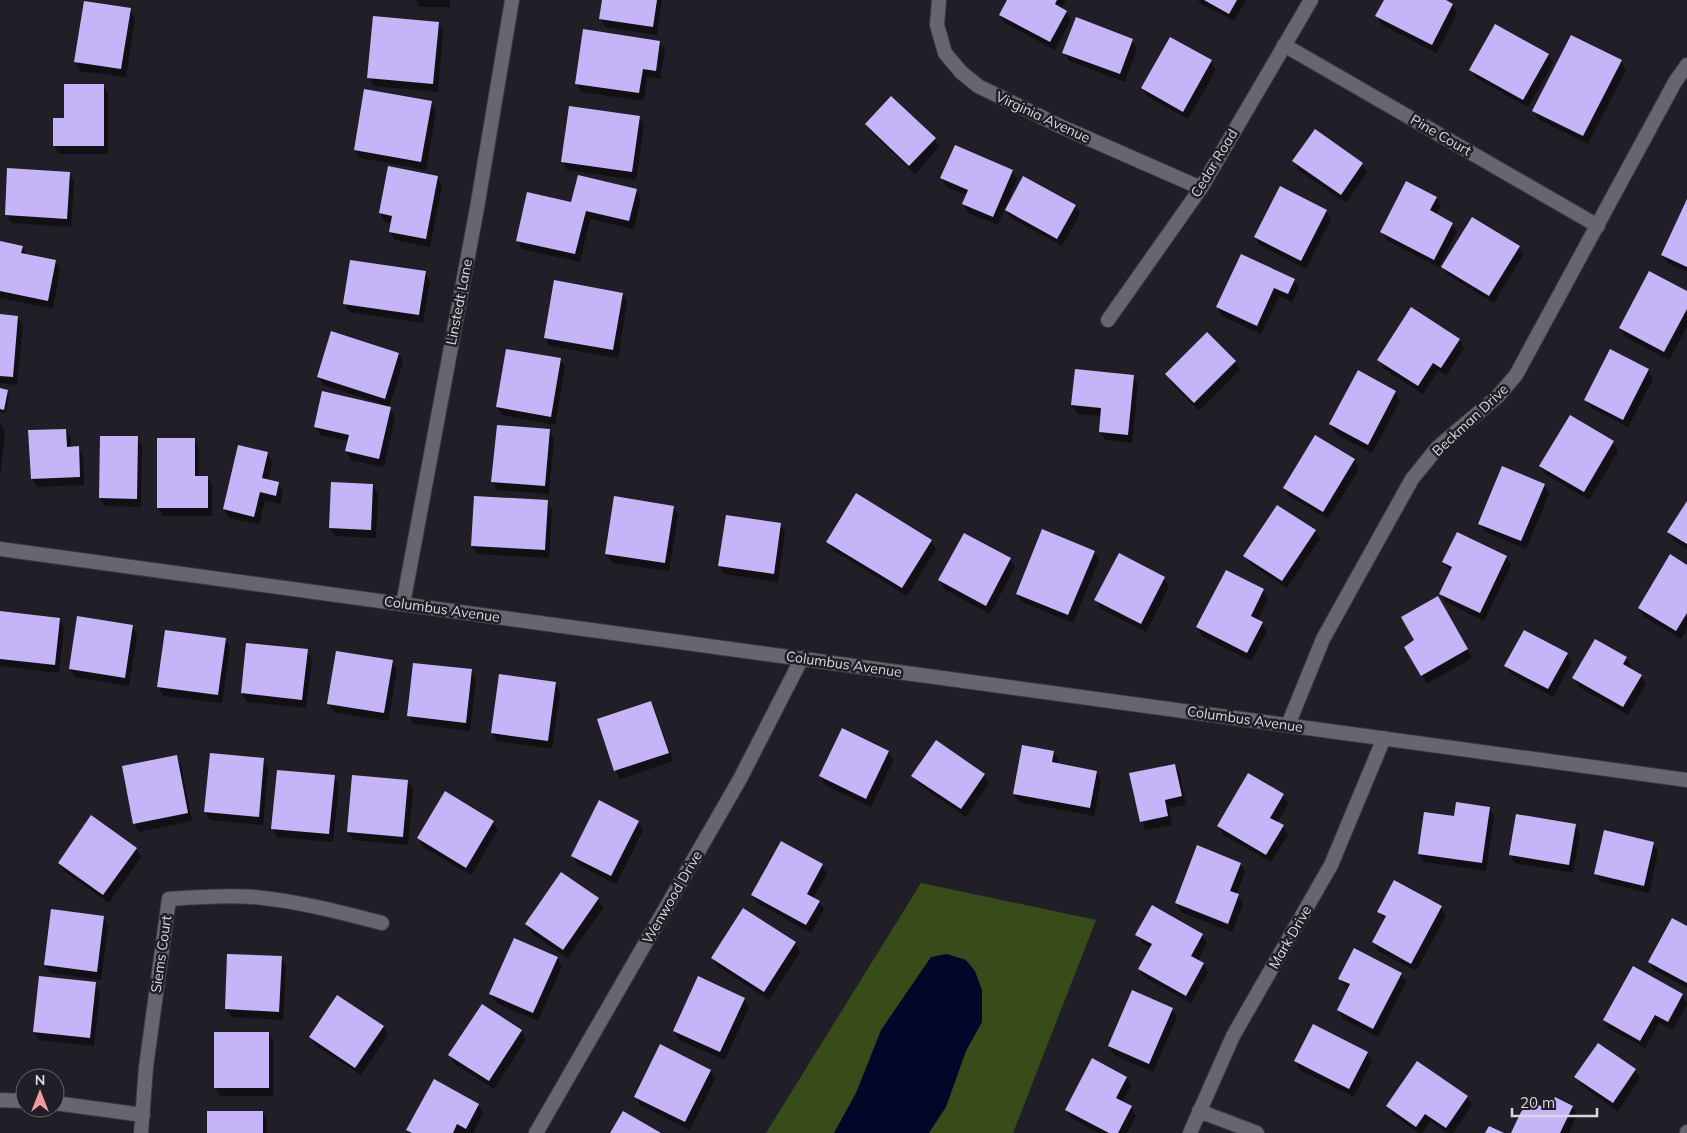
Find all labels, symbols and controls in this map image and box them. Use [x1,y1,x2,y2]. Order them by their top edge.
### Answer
street label: Virginia Avenue [993,87,1093,147]
street label: Pine Court [1407,110,1475,160]
street label: Cedar Road [1187,126,1241,200]
street label: Linstedt Lane [442,257,476,347]
street label: Beckman Drive [1428,380,1512,460]
street label: Columbus Avenue [383,592,501,626]
street label: Columbus Avenue [785,647,903,681]
street label: Columbus Avenue [1186,702,1304,736]
street label: Wenwood Drive [638,847,706,947]
street label: Mark Drive [1265,902,1315,972]
street label: Siems Court [147,914,175,994]
north arrow [15,1068,65,1118]
text: N [35,1071,45,1089]
scale bar [1512,1086,1597,1118]
text: 20 m [1520,1093,1555,1112]

